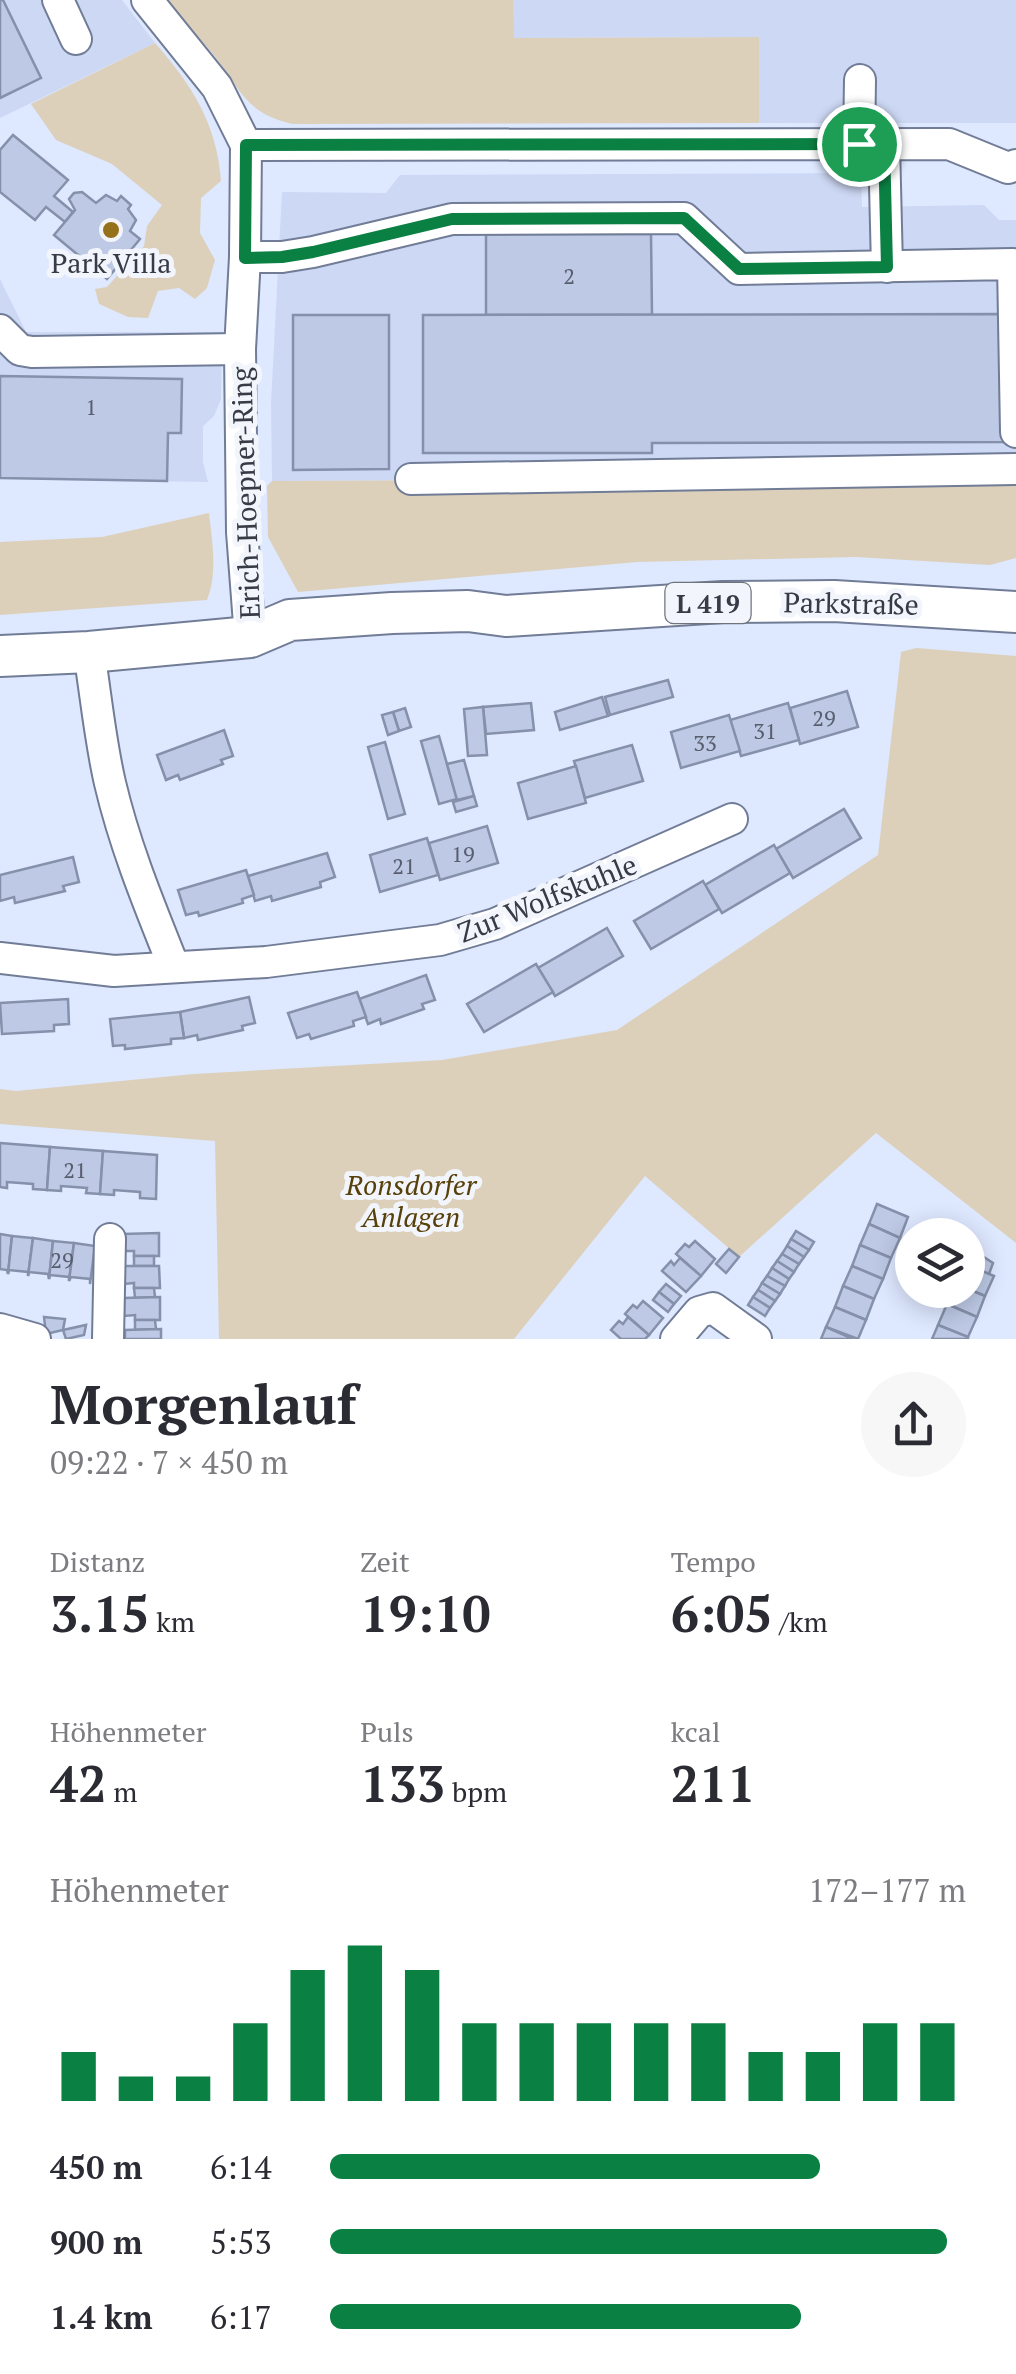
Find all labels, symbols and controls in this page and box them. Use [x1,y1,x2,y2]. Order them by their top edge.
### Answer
pin [817,102,902,187]
icon: arrive [832,117,887,172]
marker: Park Villa [100,219,122,241]
place label: Park Villa [51,244,171,281]
house number: 2 [563,261,575,290]
street label: Erich-Hoepner-Ring [222,365,268,620]
house number: 1 [85,392,97,421]
road number: L 419 [666,583,750,623]
street label: Parkstraße [783,583,919,623]
house number: 29 [812,703,836,732]
house number: 31 [753,716,777,745]
house number: 33 [693,728,717,757]
house number: 19 [451,839,475,868]
street label: Zur Wolfskuhle [452,845,642,951]
house number: 21 [392,851,416,880]
house number: 21 [63,1155,87,1184]
park label: Ronsdorfer Anlagen [345,1166,477,1235]
map controls [895,1218,985,1308]
button: layers [895,1218,985,1308]
house number: 29 [50,1245,74,1274]
text: Morgenlauf [50,1367,357,1440]
button: share [861,1372,966,1477]
text: 09:22 · 7 × 450 m [50,1441,288,1483]
text: Distanz [50,1543,145,1580]
text: Zeit [360,1543,410,1580]
text: Tempo [671,1543,756,1580]
text: 3.15 [50,1580,150,1646]
text: 19:10 [360,1580,490,1646]
text: 6:05 [671,1580,773,1646]
text: km [150,1603,195,1640]
text: /km [773,1603,828,1640]
text: Höhenmeter [50,1713,207,1750]
text: Puls [360,1713,414,1750]
text: kcal [671,1713,720,1750]
text: 42 [50,1750,107,1816]
text: 133 [360,1750,445,1816]
text: 211 [671,1750,755,1816]
text: m [107,1773,137,1810]
text: bpm [445,1773,507,1810]
text: Höhenmeter [50,1869,229,1911]
text: 172–177 m [808,1869,966,1911]
text: 450 m [50,2146,142,2188]
text: 6:14 [210,2146,272,2188]
text: 900 m [50,2221,142,2263]
text: 5:53 [210,2221,272,2263]
text: 1.4 km [50,2296,153,2338]
text: 6:17 [210,2296,272,2338]

